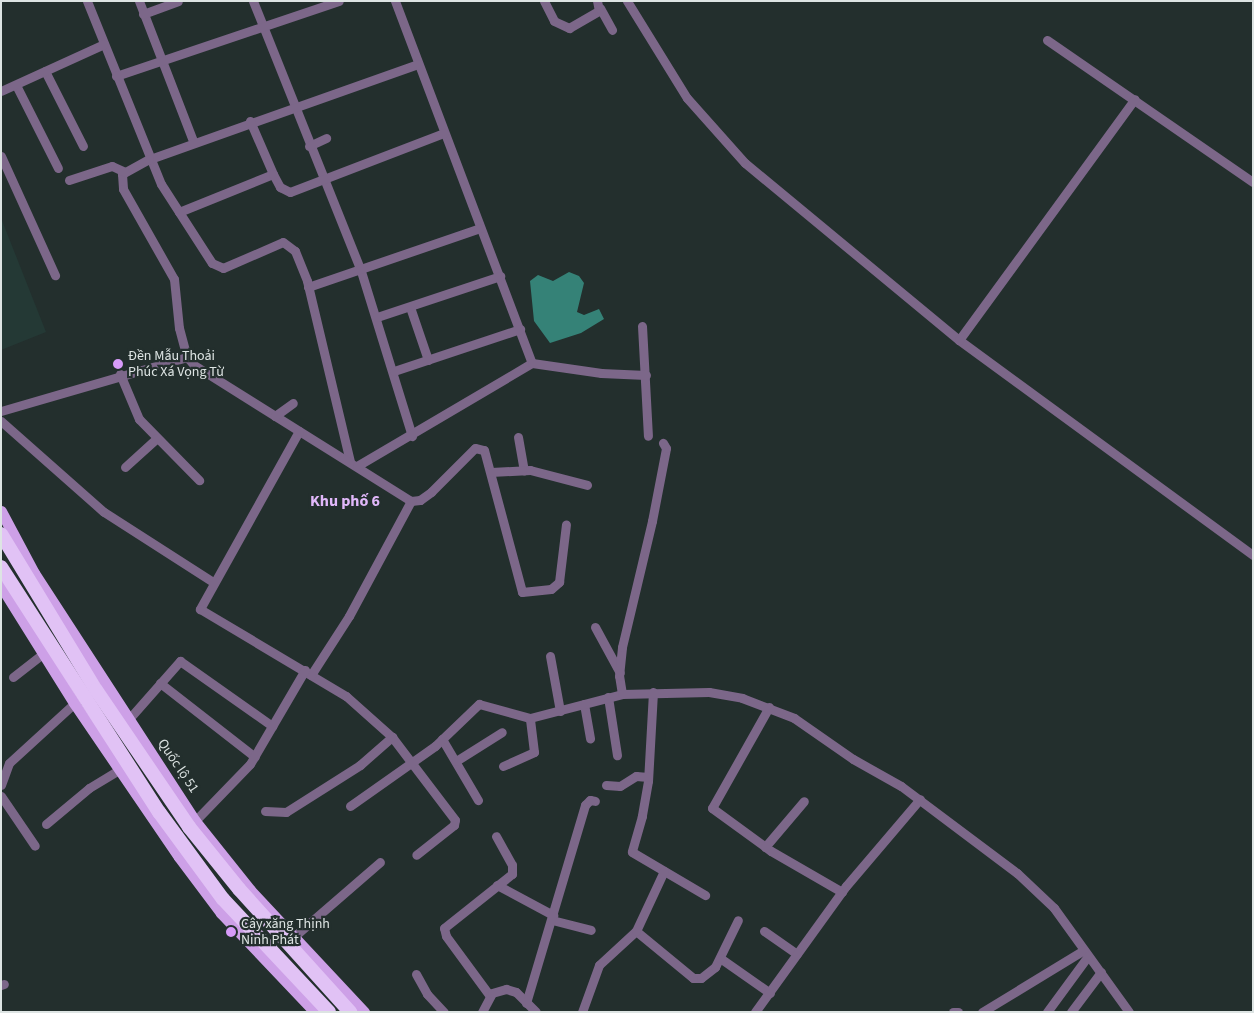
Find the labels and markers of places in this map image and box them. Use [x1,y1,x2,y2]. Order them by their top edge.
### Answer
place label: Đền Mẫu Thoải Phúc Xá Vọng Từ [128,348,224,381]
marker: Đền Mẫu Thoải Phúc Xá Vọng Từ [112,358,124,370]
place label: Cây xăng Thịnh Ninh Phát [241,916,330,949]
marker: Cây xăng Thịnh Ninh Phát [225,926,237,938]

